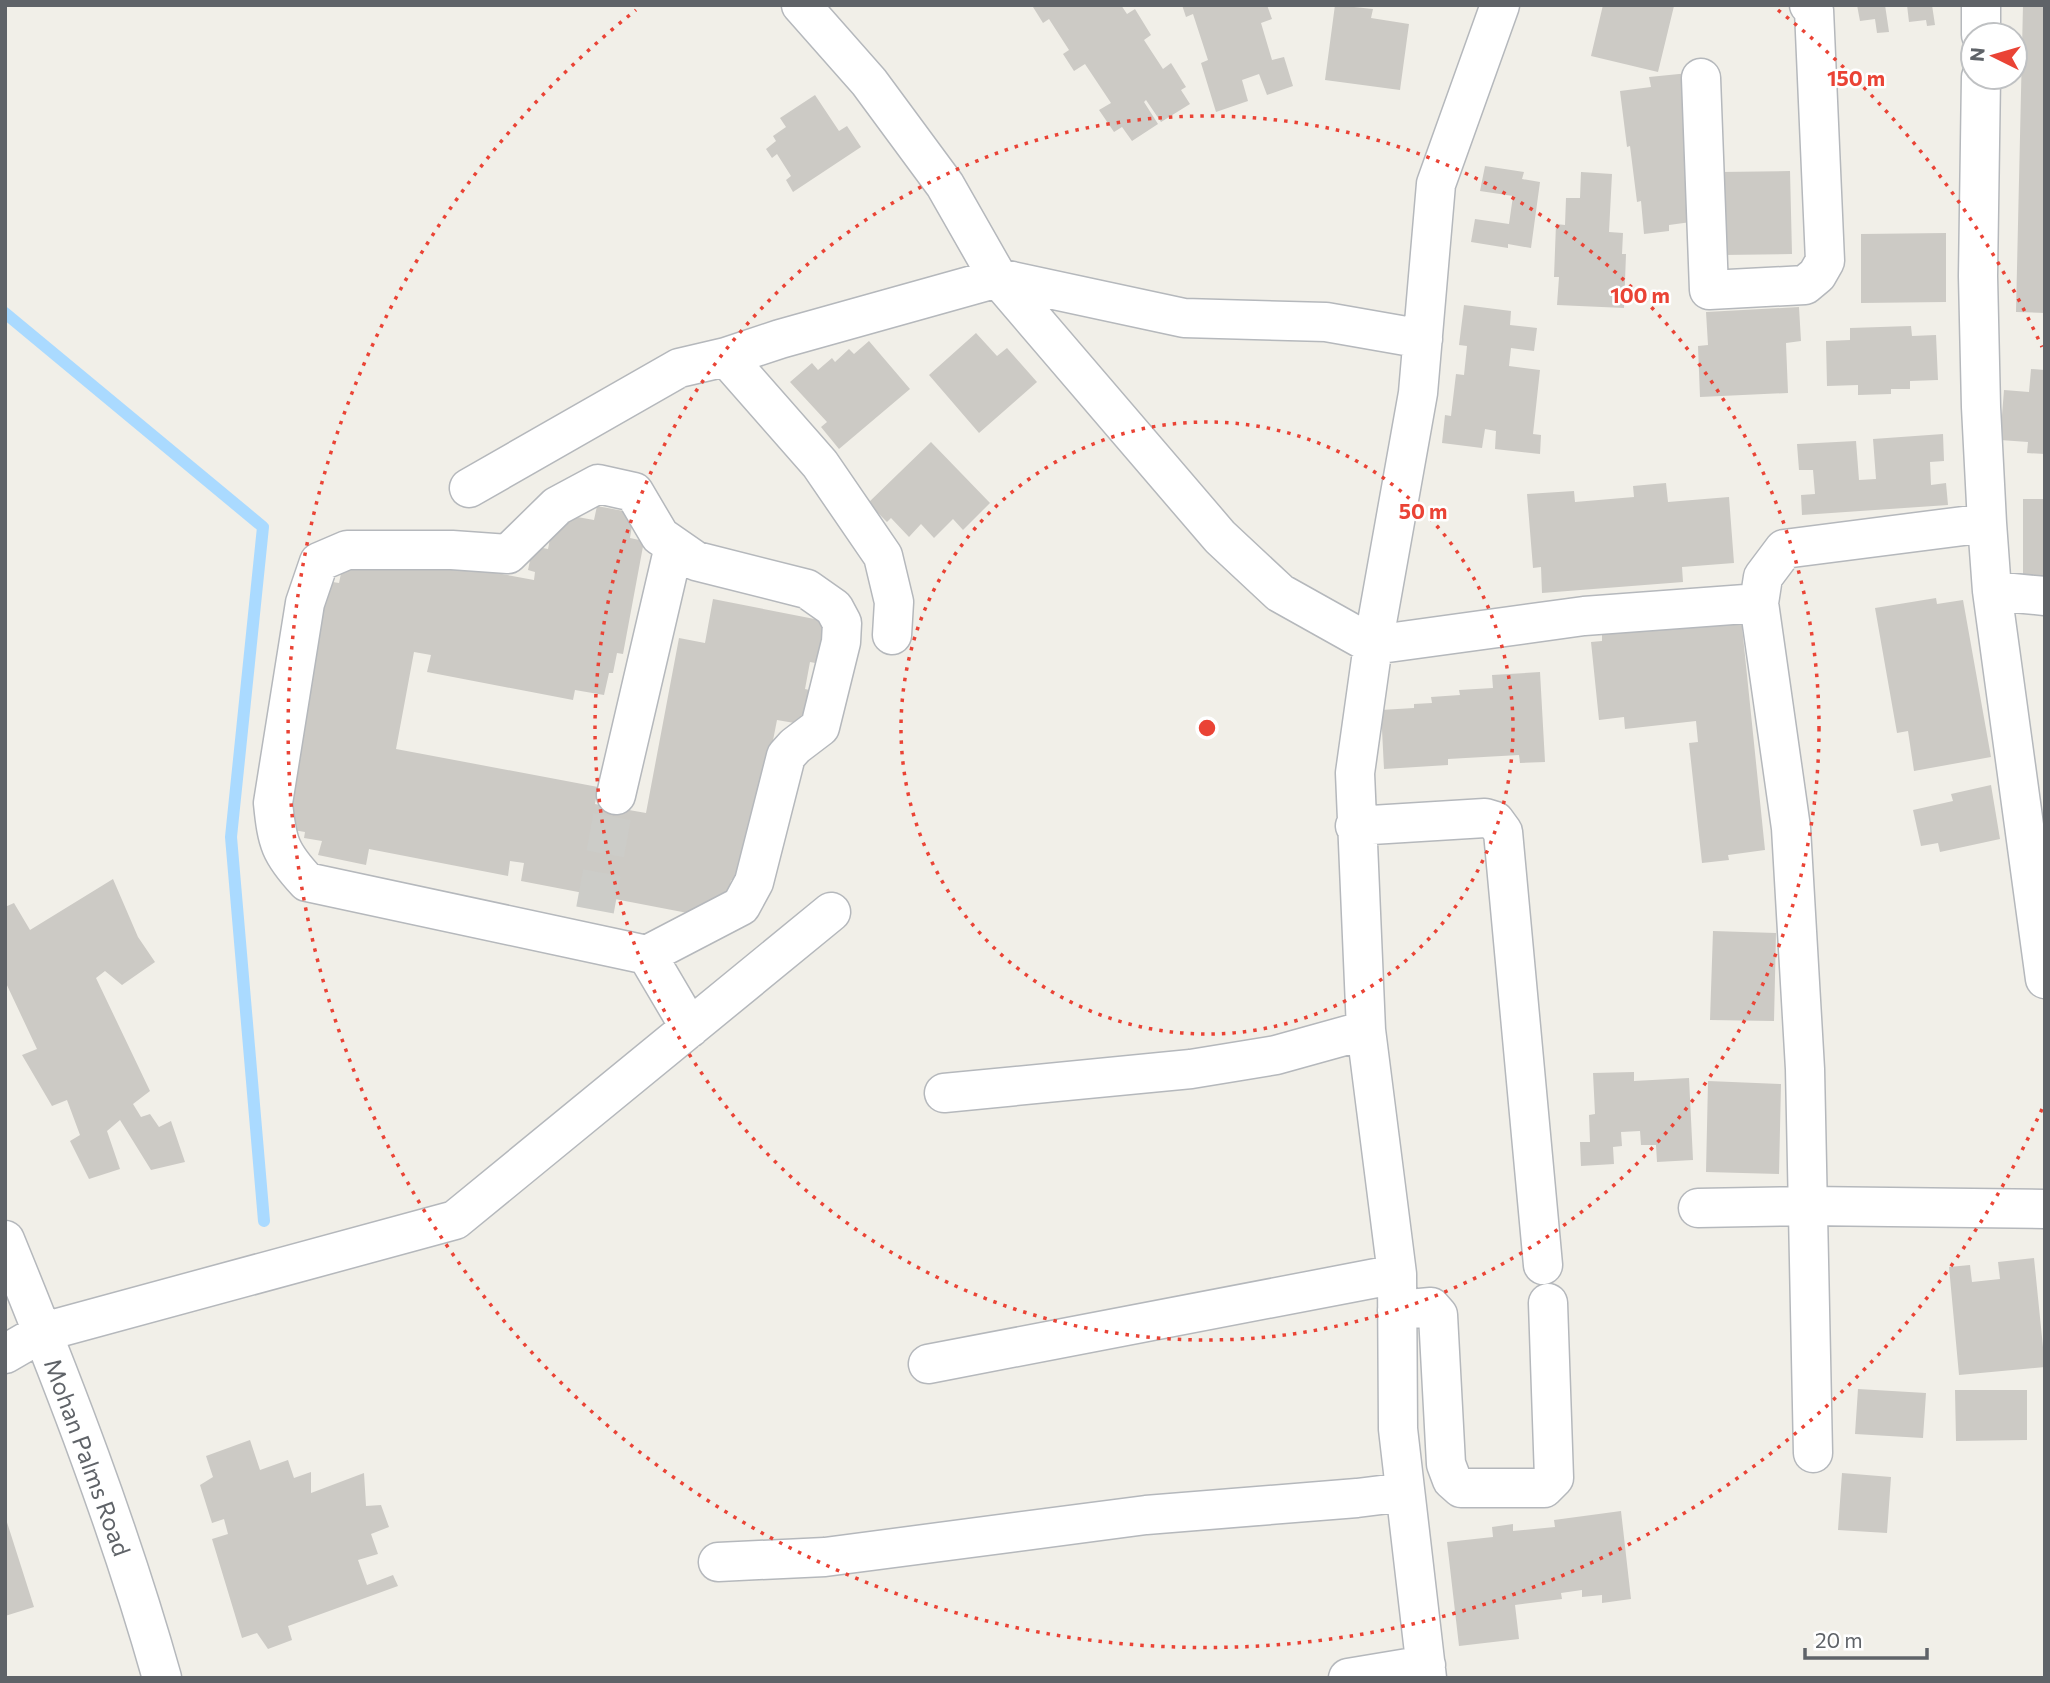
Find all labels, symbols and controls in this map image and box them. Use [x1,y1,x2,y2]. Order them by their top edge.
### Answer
north arrow [1959,21,2029,91]
text: N [1964,46,1989,63]
text: 150 m [1827,65,1885,90]
text: 100 m [1610,282,1670,307]
text: 50 m [1399,498,1447,523]
centre of rings [1195,716,1219,740]
street label: Mohan Palms Road [39,1354,137,1560]
scale bar [1805,1616,1927,1660]
text: 20 m [1815,1627,1863,1652]

